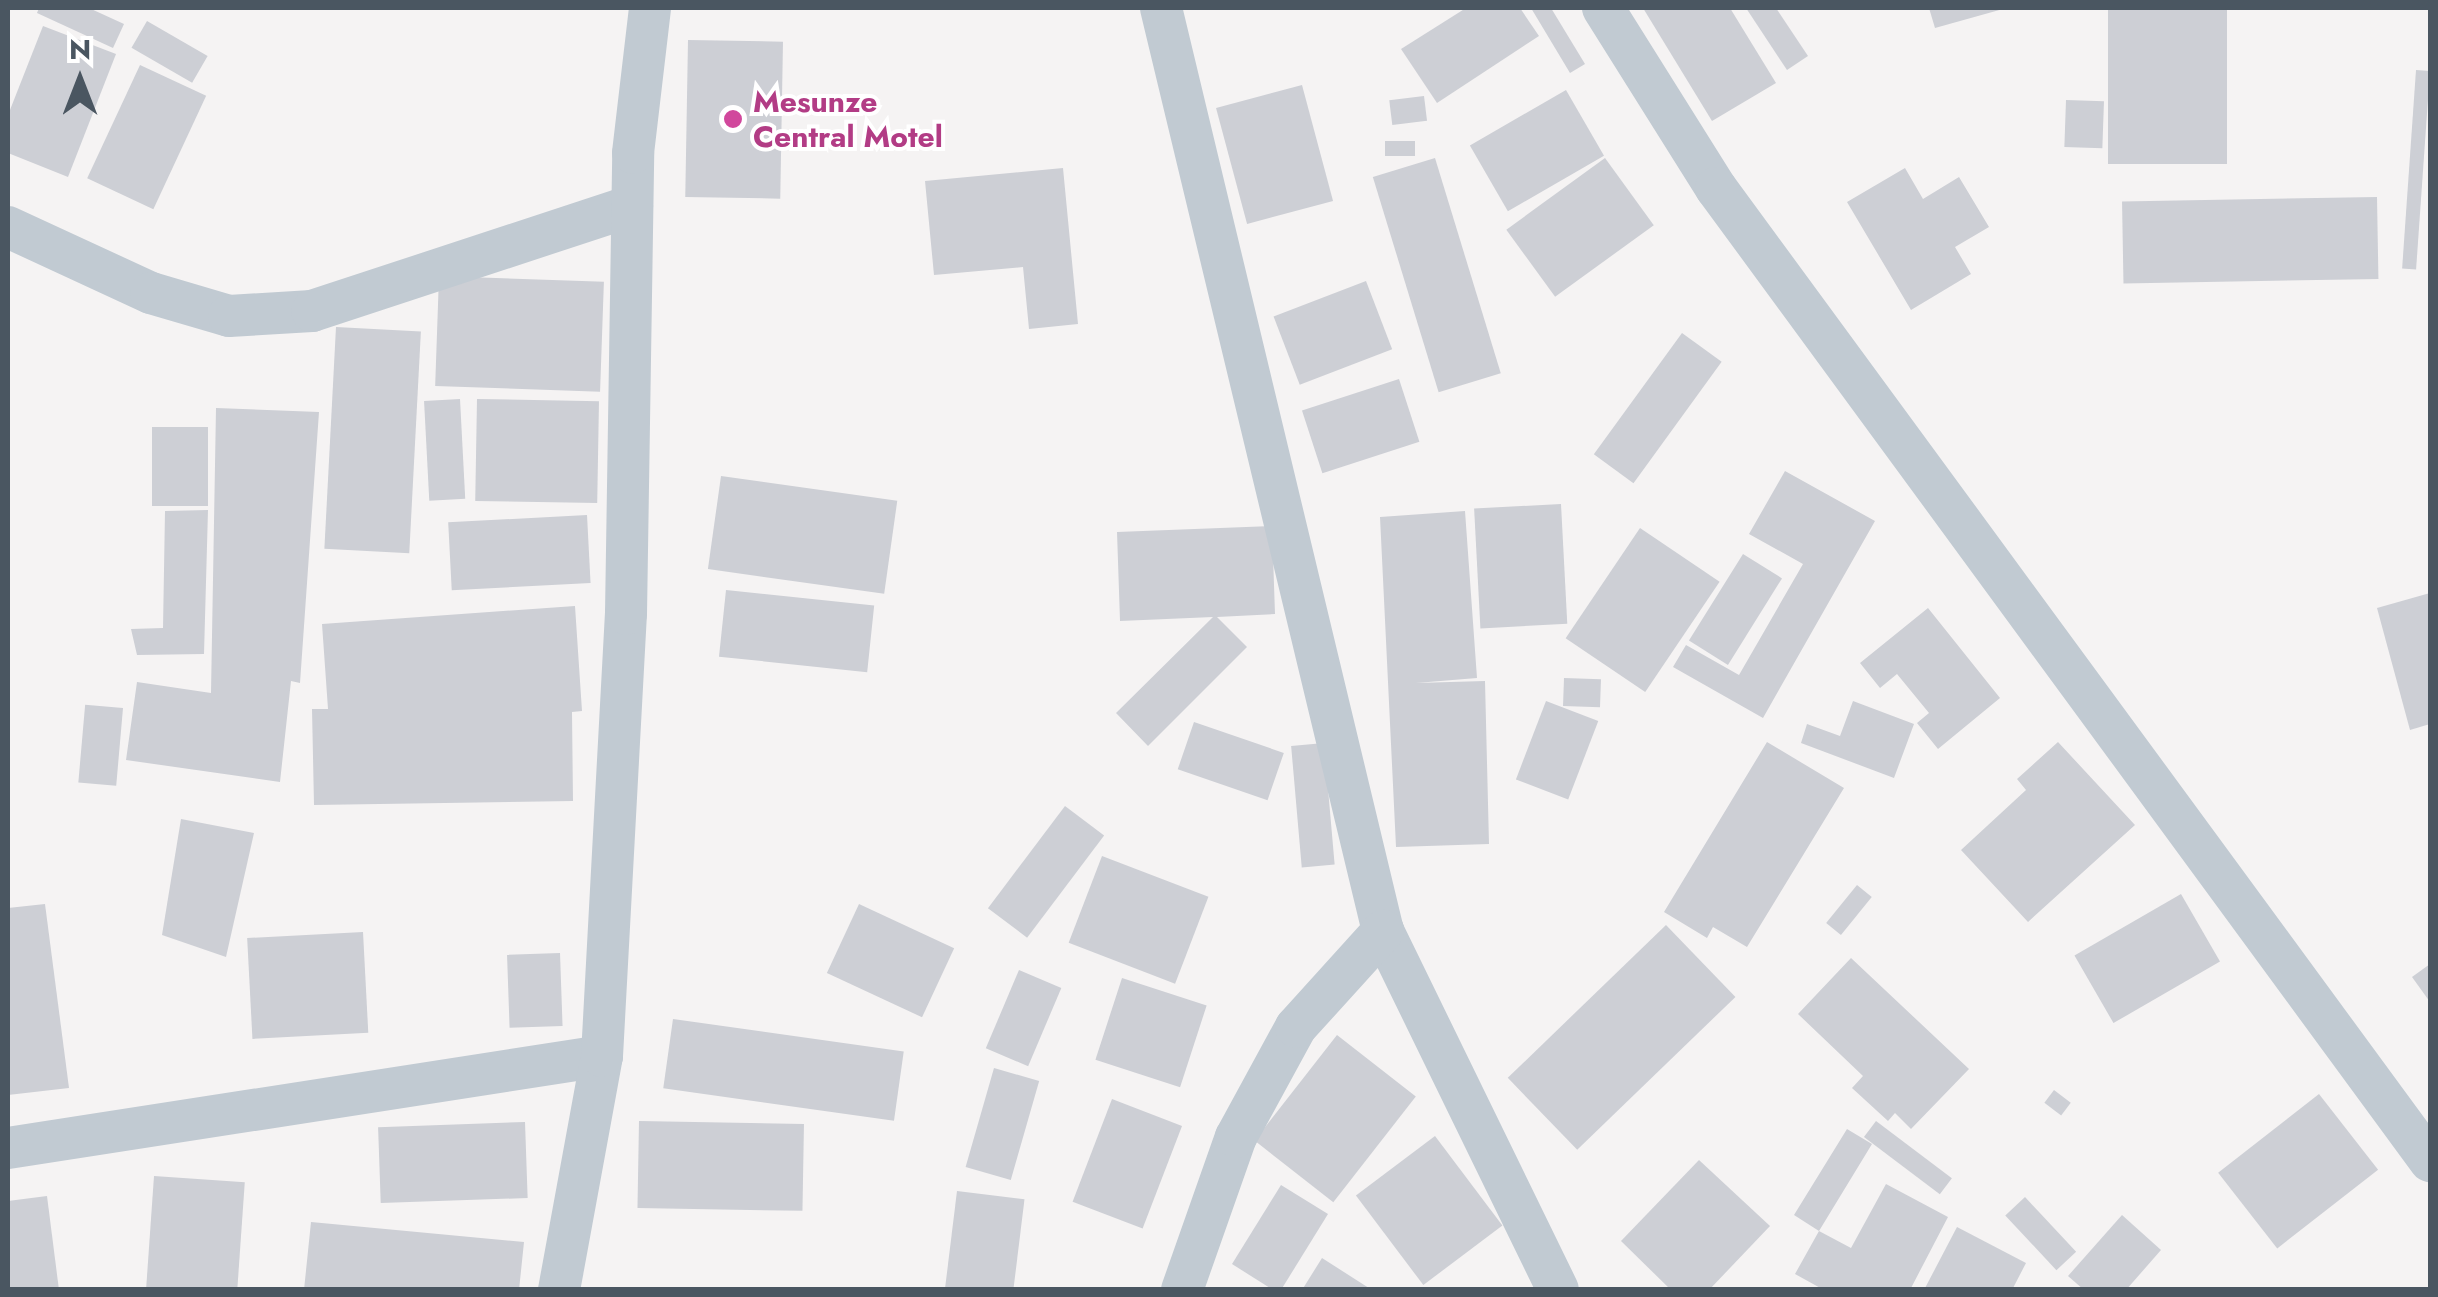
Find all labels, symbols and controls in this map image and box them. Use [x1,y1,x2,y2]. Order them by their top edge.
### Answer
text: N [69,29,91,70]
north arrow [30,30,130,130]
place label: Mesunze Central Motel [753,84,943,154]
marker: Mesunze Central Motel [722,108,744,130]

